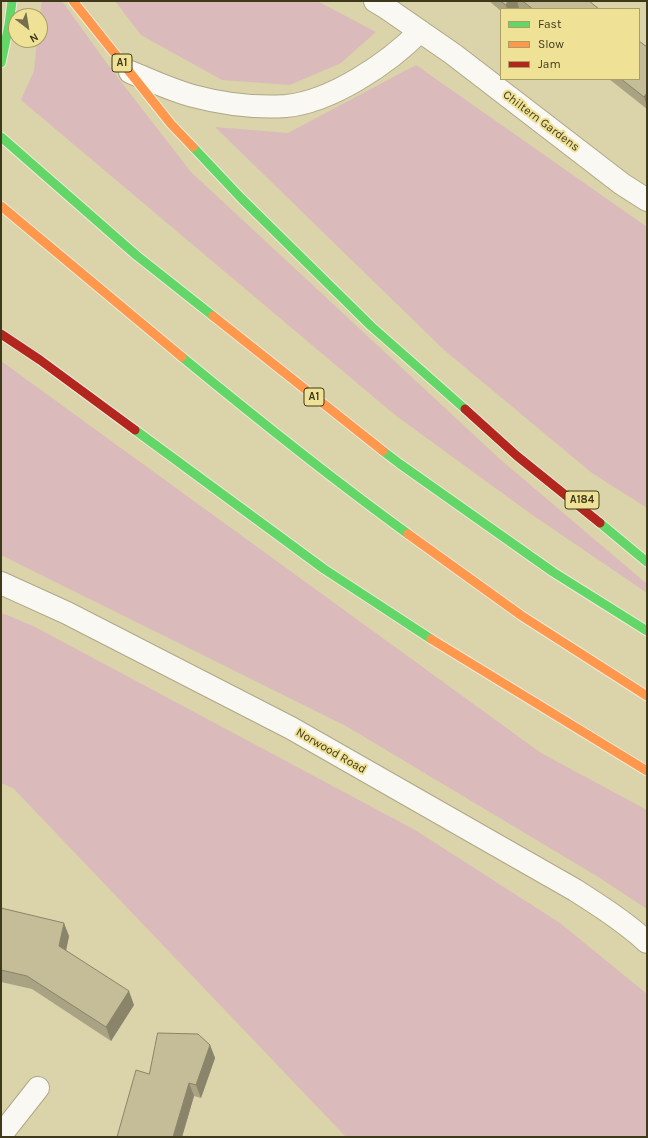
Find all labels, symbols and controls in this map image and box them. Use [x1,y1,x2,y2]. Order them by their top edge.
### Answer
north arrow [8,8,48,48]
legend [500,8,640,80]
text: Fast [538,17,561,31]
text: N [27,30,41,45]
text: Slow [538,37,564,51]
road number: A1 [112,54,132,72]
text: Jam [538,57,561,71]
street label: Chiltern Gardens [500,88,582,154]
road number: A1 [304,388,324,406]
road number: A184 [565,491,599,509]
street label: Norwood Road [293,725,369,777]

